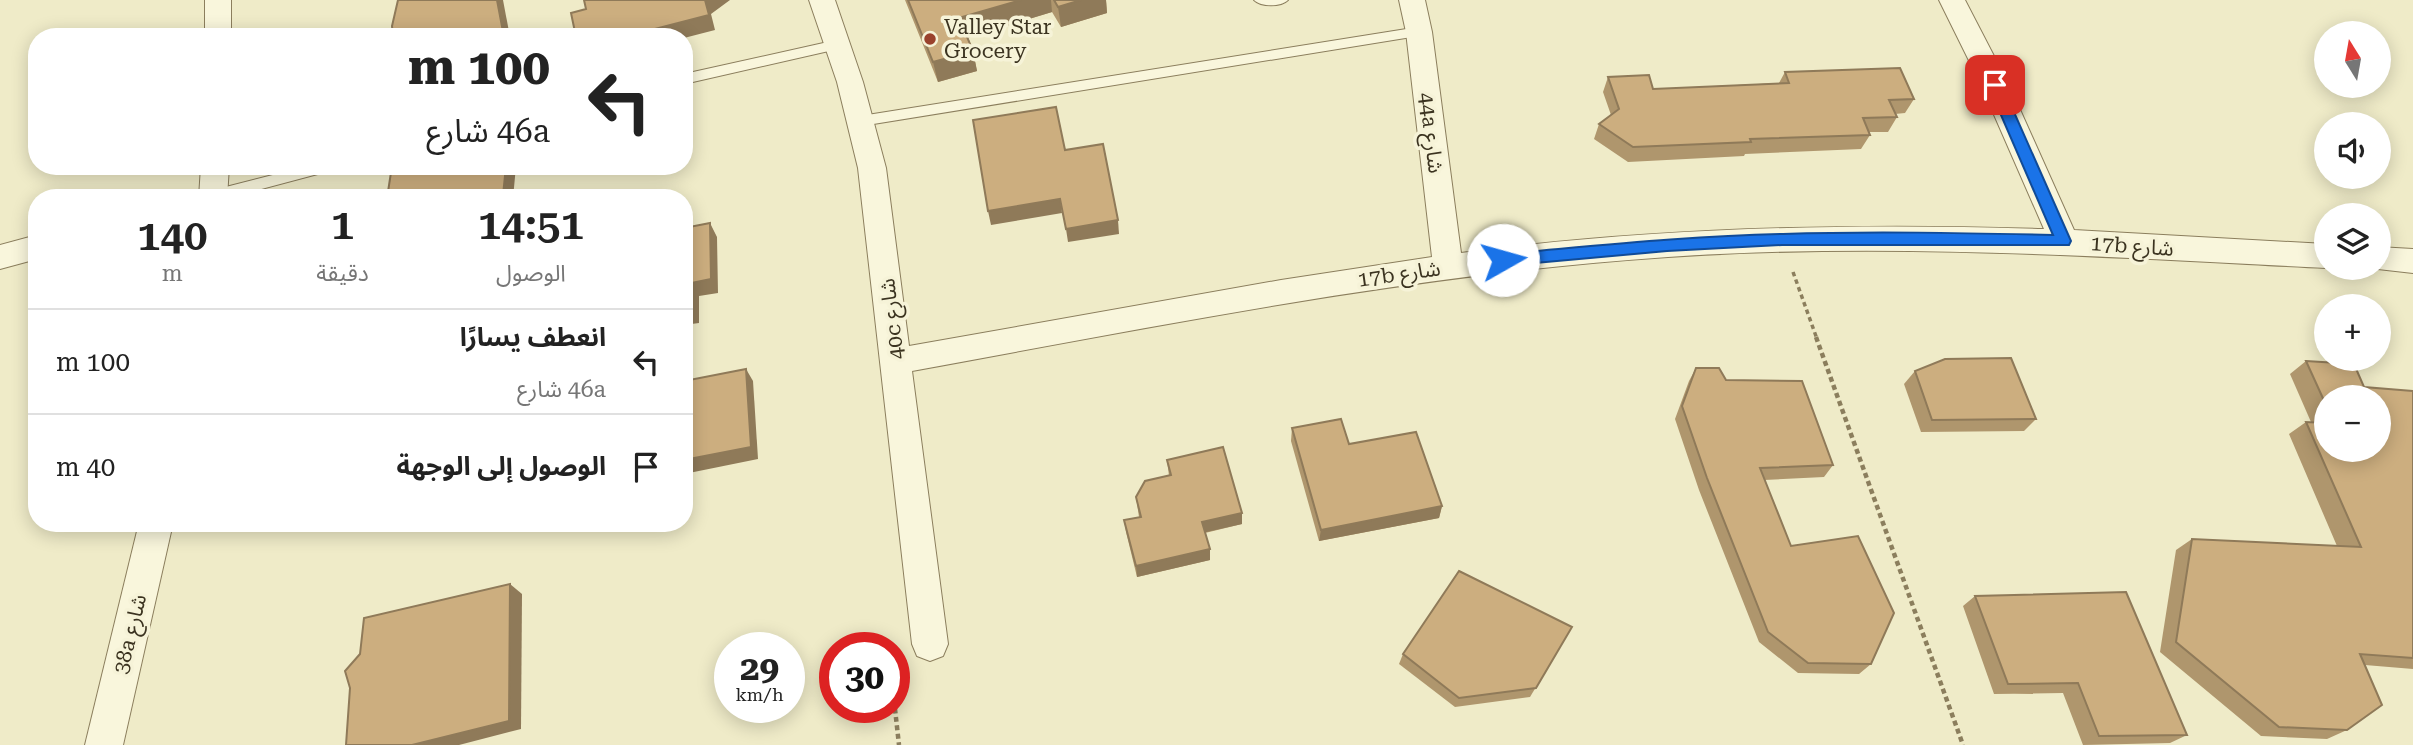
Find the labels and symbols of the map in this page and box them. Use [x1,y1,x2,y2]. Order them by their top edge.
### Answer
place label: Valley Star Grocery [944,15,1052,63]
north arrow [2314,21,2390,98]
marker: Valley Star Grocery [922,31,938,47]
pin [1965,55,2025,115]
street label: 44a شارع [1411,91,1448,175]
position arrow [1466,223,1540,297]
street label: 17b شارع [2089,231,2174,264]
street label: 17b شارع [1356,256,1442,295]
street label: 40c شارع [875,277,912,361]
street label: 38a شارع [109,592,154,677]
speed limit sign: 30 [819,632,910,723]

